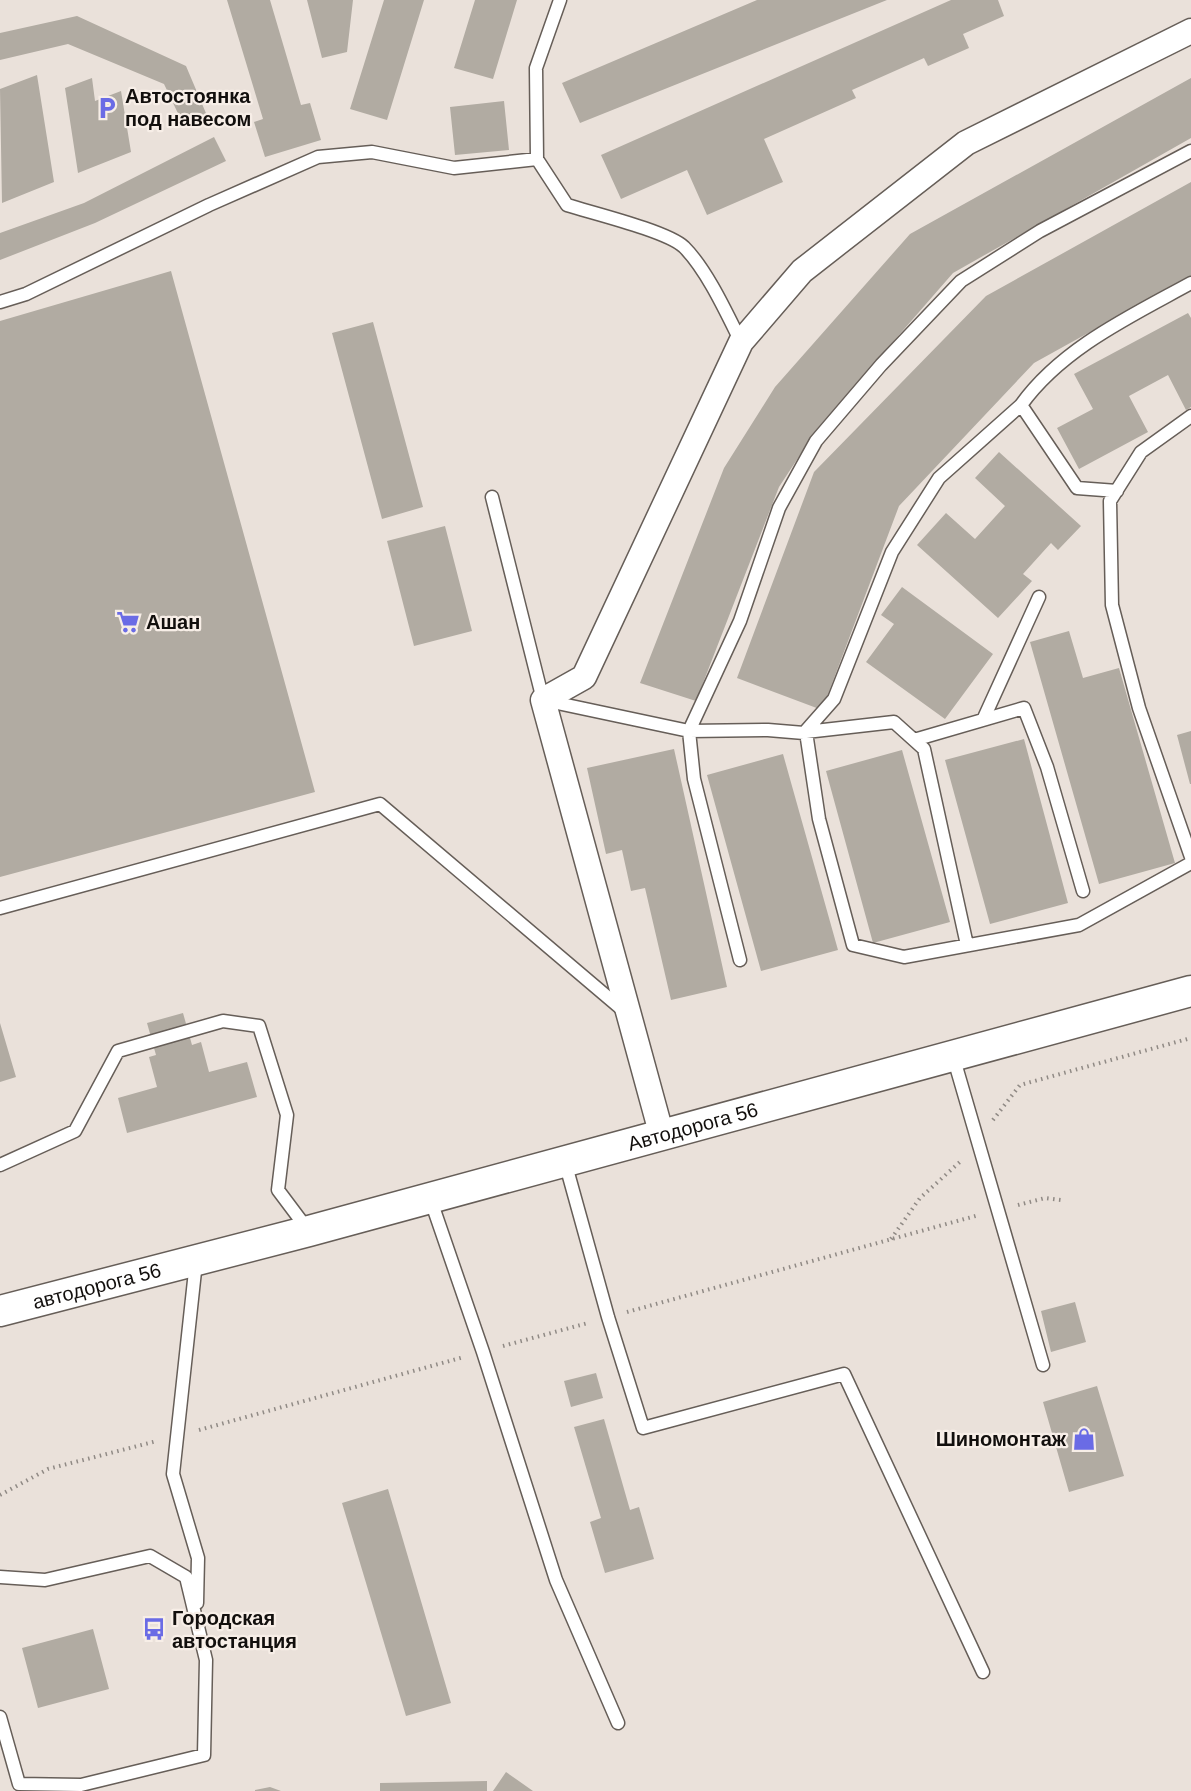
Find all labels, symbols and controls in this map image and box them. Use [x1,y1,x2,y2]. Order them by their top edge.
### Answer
place label: Автостоянка под навесом [125,85,251,130]
parking icon: Автостоянка под навесом [94,95,120,121]
supermarket icon: Ашан [115,609,141,635]
place label: Ашан [146,611,200,633]
street label: Автодорога 56 [625,1098,760,1155]
street label: автодорога 56 [30,1259,163,1313]
shop icon: Шиномонтаж [1071,1426,1097,1452]
place label: Шиномонтаж [936,1428,1067,1450]
place label: Городская автостанция [172,1607,297,1652]
bus stop icon: Городская автостанция [141,1616,167,1642]

